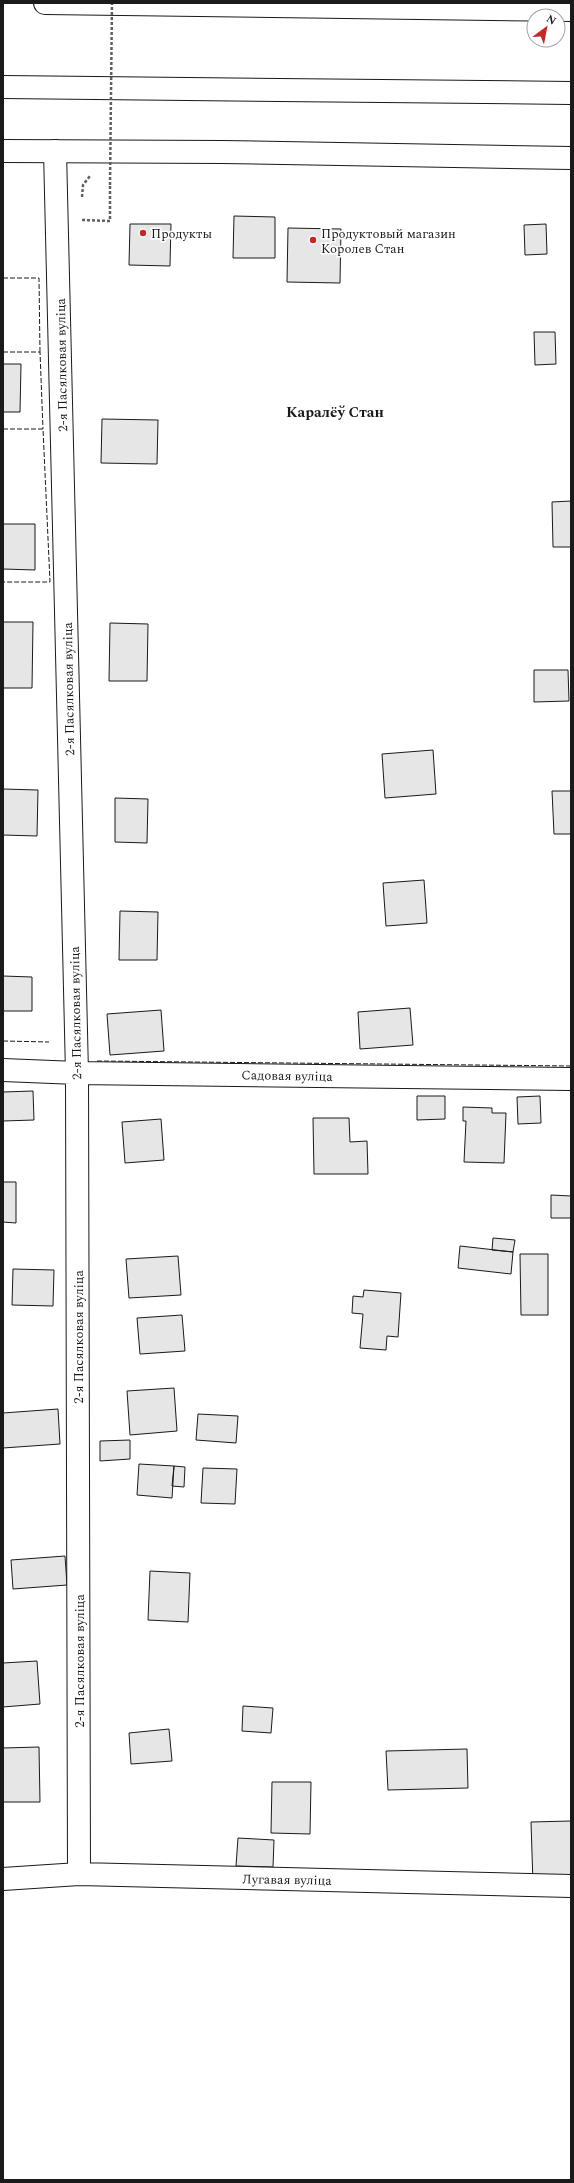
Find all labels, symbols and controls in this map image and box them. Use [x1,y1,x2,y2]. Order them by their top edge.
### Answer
north arrow [526,8,566,48]
text: N [543,10,559,30]
place label: Продукты [151,224,212,244]
place label: Продуктовый магазин Королев Стан [321,224,456,259]
marker: Продукты [138,228,148,238]
marker: Продуктовый магазин Королев Стан [308,235,318,245]
street label: 2-я Пасялковая вуліца [51,297,73,432]
district label: Каралёў Стан [286,401,384,424]
street label: 2-я Пасялковая вуліца [58,621,80,756]
street label: 2-я Пасялковая вуліца [65,945,87,1080]
street label: Садовая вуліца [241,1065,333,1087]
street label: 2-я Пасялковая вуліца [69,1270,89,1404]
street label: 2-я Пасялковая вуліца [70,1594,90,1728]
street label: Лугавая вуліца [242,1869,332,1891]

